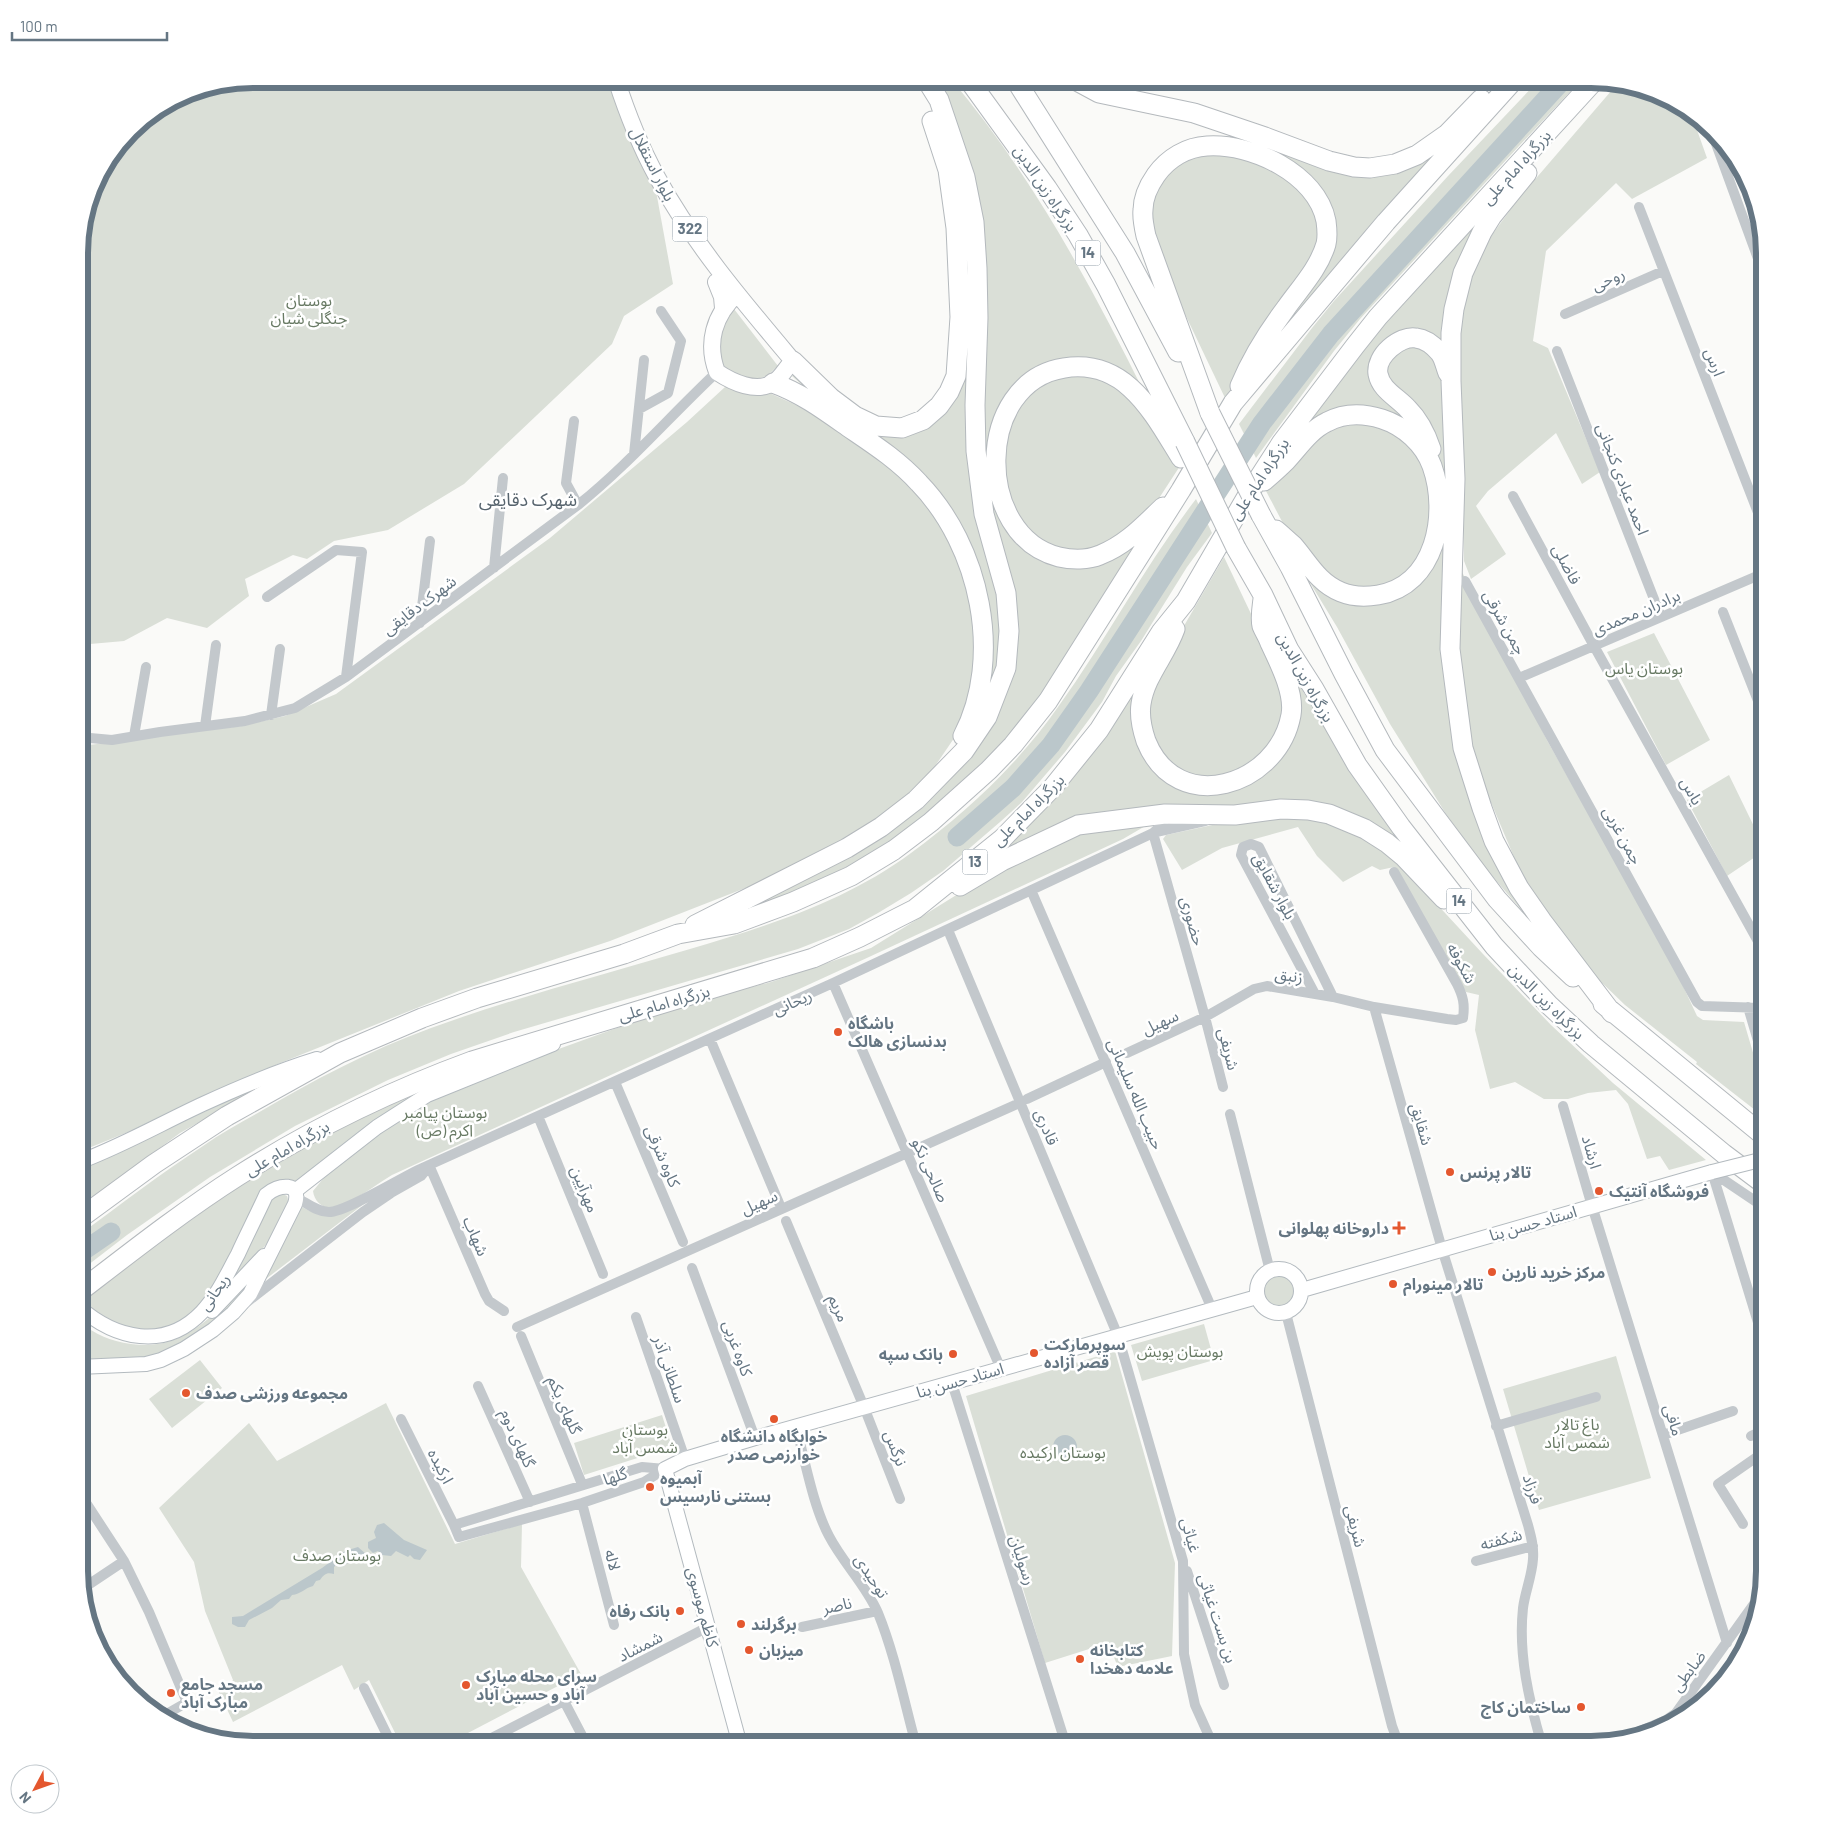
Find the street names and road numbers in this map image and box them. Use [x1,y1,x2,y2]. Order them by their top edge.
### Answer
street label: بلوار استقلال [625,124,680,205]
street label: بزرگراه امام علی [1477,125,1557,211]
street label: بزرگراه زین الدین [1010,141,1082,235]
road number: 322 [672,216,708,242]
road number: 14 [1076,240,1100,266]
street label: روحی [1588,263,1628,295]
street label: ارس [1701,345,1729,379]
street label: احمد عبادی کنجانی [1592,420,1654,538]
street label: بزرگراه امام علی [1225,434,1296,526]
street label: فاضلی [1548,540,1586,588]
street label: شهرک دقایقی [378,571,460,639]
street label: برادران محمدی [1589,585,1683,639]
street label: چمن شرقی [1478,586,1531,658]
street label: بزرگراه زین الدین [1273,628,1339,726]
street label: بزرگراه امام علی [988,770,1071,853]
street label: یاس [1676,774,1708,808]
street label: چمن غربی [1598,802,1647,868]
street label: بلوار شقایق [1248,849,1301,923]
road number: 13 [962,850,988,874]
road number: 14 [1446,888,1472,914]
street label: حضوری [1176,894,1210,948]
street label: شکوفه [1443,939,1481,987]
street label: بزرگراه زین الدین [1505,959,1589,1043]
street label: زنبق [1273,963,1304,988]
street label: بزرگراه امام علی [616,980,713,1028]
street label: ریحانی [769,985,815,1019]
street label: سهیل [1138,1005,1182,1039]
street label: شریفی [1214,1026,1244,1072]
street label: حبیب الله سلیمانی [1104,1036,1168,1152]
street label: شقایق [1406,1101,1438,1148]
street label: قادری [1030,1106,1064,1148]
street label: بزرگراه امام علی [241,1116,334,1183]
street label: کاوه شرقی [641,1122,685,1190]
street label: ارشاد [1578,1133,1606,1171]
street label: صالحی نکو [908,1135,954,1205]
street label: مهرآیین [567,1163,603,1215]
street label: سهیل [737,1185,781,1219]
street label: استاد حسن بنا [1487,1201,1579,1245]
street label: شهاب [459,1213,493,1259]
street label: ریحانی [194,1269,234,1315]
street label: مریم [822,1291,854,1326]
street label: کاوه غربی [719,1317,757,1379]
street label: سلطانی آذر [649,1332,691,1405]
street label: استاد حسن بنا [914,1358,1006,1402]
street label: گلهای یکم [541,1373,586,1439]
street label: مافی [1660,1402,1688,1438]
street label: گلهای دوم [494,1406,540,1472]
street label: نرگس [880,1427,912,1469]
street label: ارکیده [424,1445,458,1487]
street label: گلها [600,1463,630,1489]
street label: فرزاد [1519,1471,1547,1507]
street label: شریفی [1341,1503,1371,1549]
street label: غیاثی [1177,1515,1205,1555]
street label: شکفته [1478,1524,1524,1553]
street label: رسولیان [1006,1533,1040,1587]
street label: لاله [602,1547,625,1572]
street label: توحیدی [850,1550,894,1602]
street label: کاظم موسوی [680,1565,723,1651]
street label: بن بست غیاثی [1194,1571,1242,1665]
street label: ناصر [819,1592,854,1618]
street label: شمشاد [614,1626,665,1665]
street label: ضابطی [1666,1646,1710,1696]

